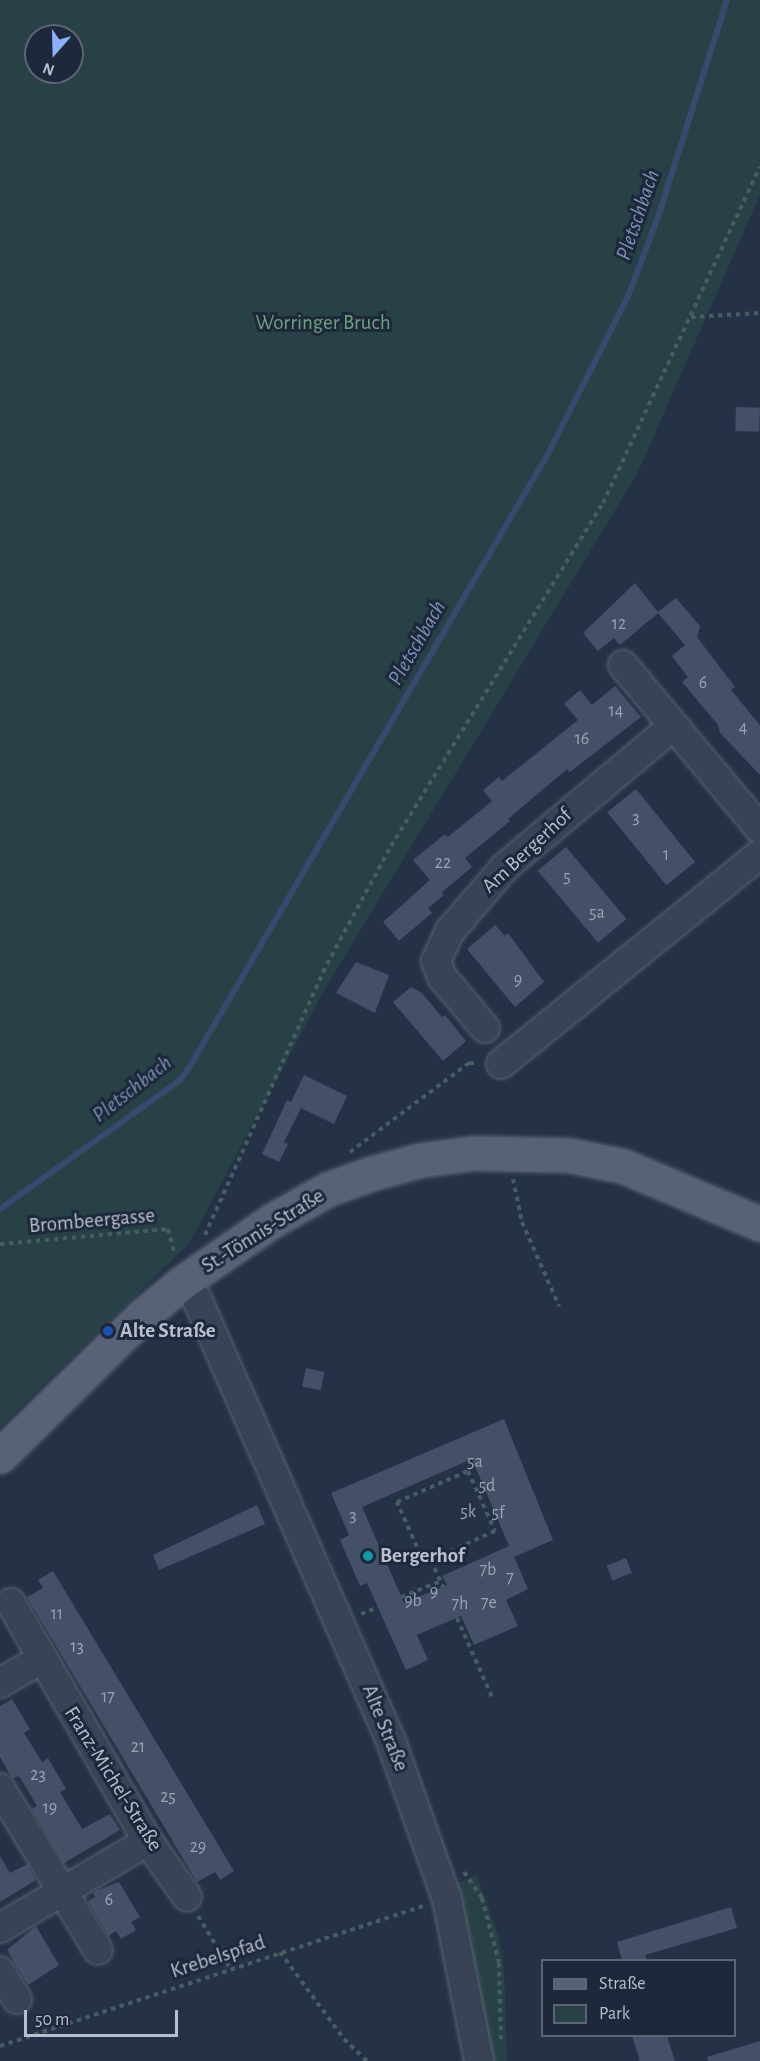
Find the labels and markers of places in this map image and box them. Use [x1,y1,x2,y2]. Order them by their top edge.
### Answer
place label: Alte Straße [120,1318,216,1344]
marker: Alte Straße [101,1324,115,1338]
place label: Bergerhof [380,1543,465,1569]
marker: Bergerhof [361,1549,375,1563]

